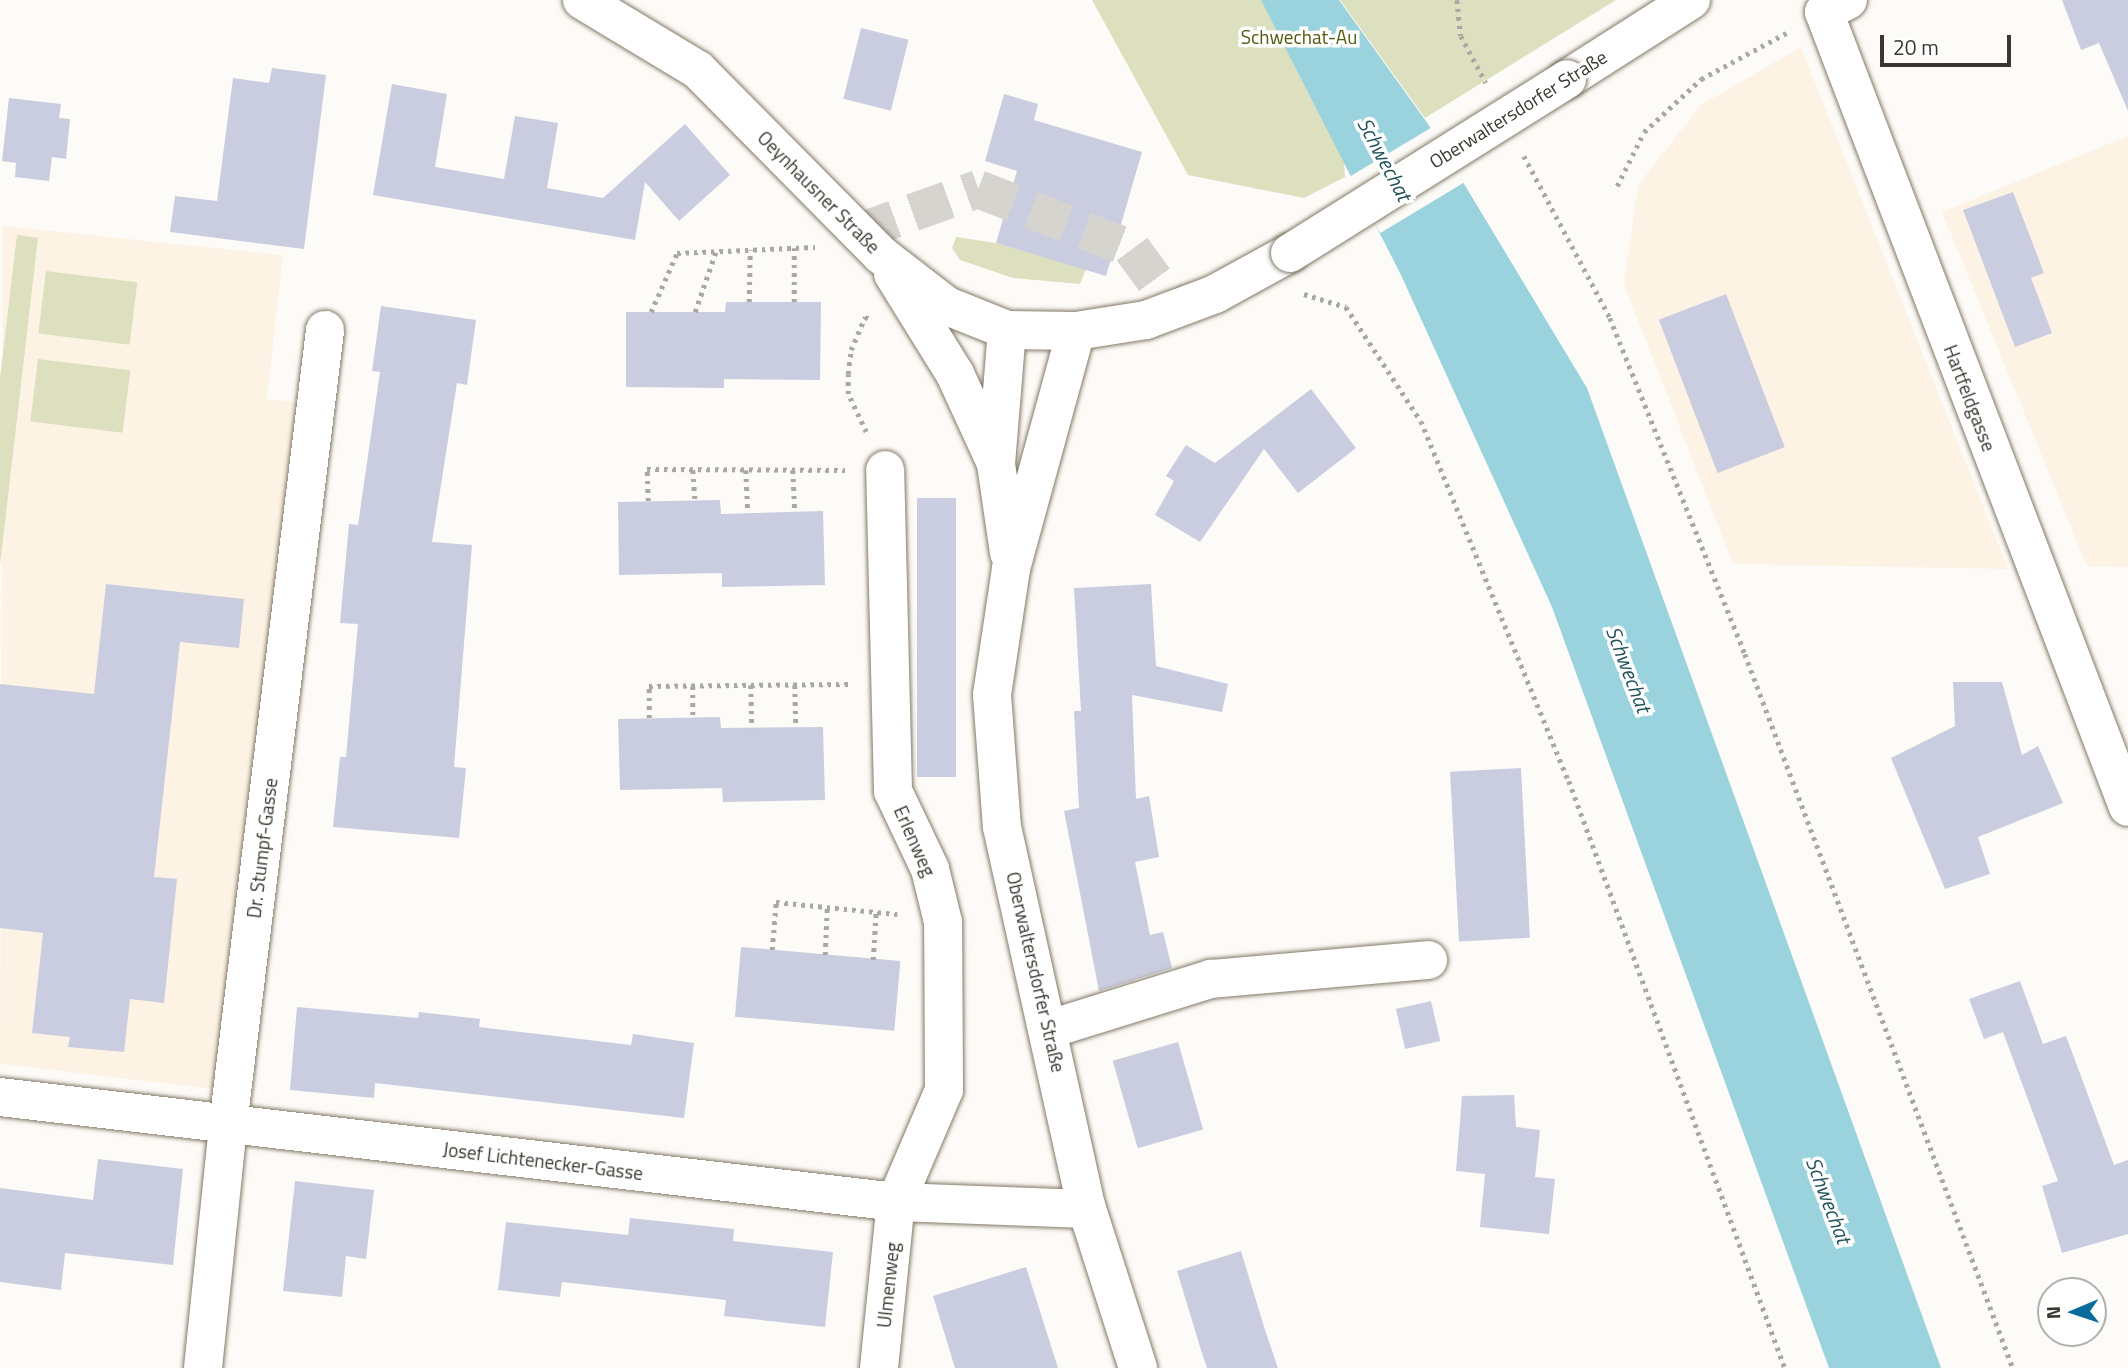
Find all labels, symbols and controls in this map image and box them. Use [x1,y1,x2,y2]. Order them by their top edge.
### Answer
scale bar [1883,21,2014,65]
park label: Schwechat-Au [1241,26,1357,48]
text: 20 m [1893,31,1939,63]
street label: Oberwaltersdorfer Straße [1425,45,1611,173]
water label: Schwechat [1353,113,1417,205]
street label: Oeynhausner Straße [753,126,885,258]
street label: Hartfeldgasse [1939,341,2001,455]
water label: Schwechat [1601,622,1657,716]
street label: Dr. Stumpf-Gasse [242,777,282,919]
street label: Erlenweg [889,802,941,880]
street label: Oberwaltersdorfer Straße [1002,869,1070,1075]
street label: Josef Lichtenecker-Gasse [442,1137,644,1185]
water label: Schwechat [1801,1153,1857,1247]
street label: Ulmenweg [872,1241,904,1329]
north arrow [2037,1277,2107,1347]
text: N [2038,1306,2067,1320]

